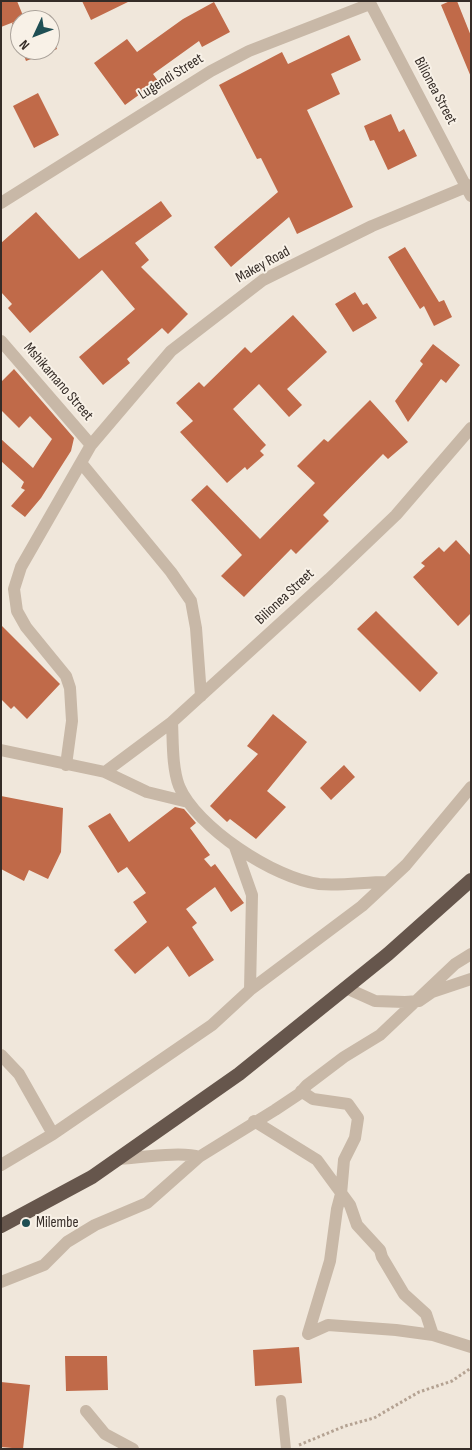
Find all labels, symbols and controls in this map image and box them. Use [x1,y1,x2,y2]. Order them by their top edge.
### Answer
north arrow [10,10,60,60]
text: N [16,36,33,53]
street label: Lugendi Street [135,50,207,104]
street label: Bilionea Street [410,54,460,128]
street label: Makey Road [233,243,293,287]
street label: Mshikamano Street [19,339,97,425]
street label: Bilionea Street [252,565,318,629]
place label: Milembe [36,1214,78,1232]
marker: Milembe [20,1217,32,1229]

